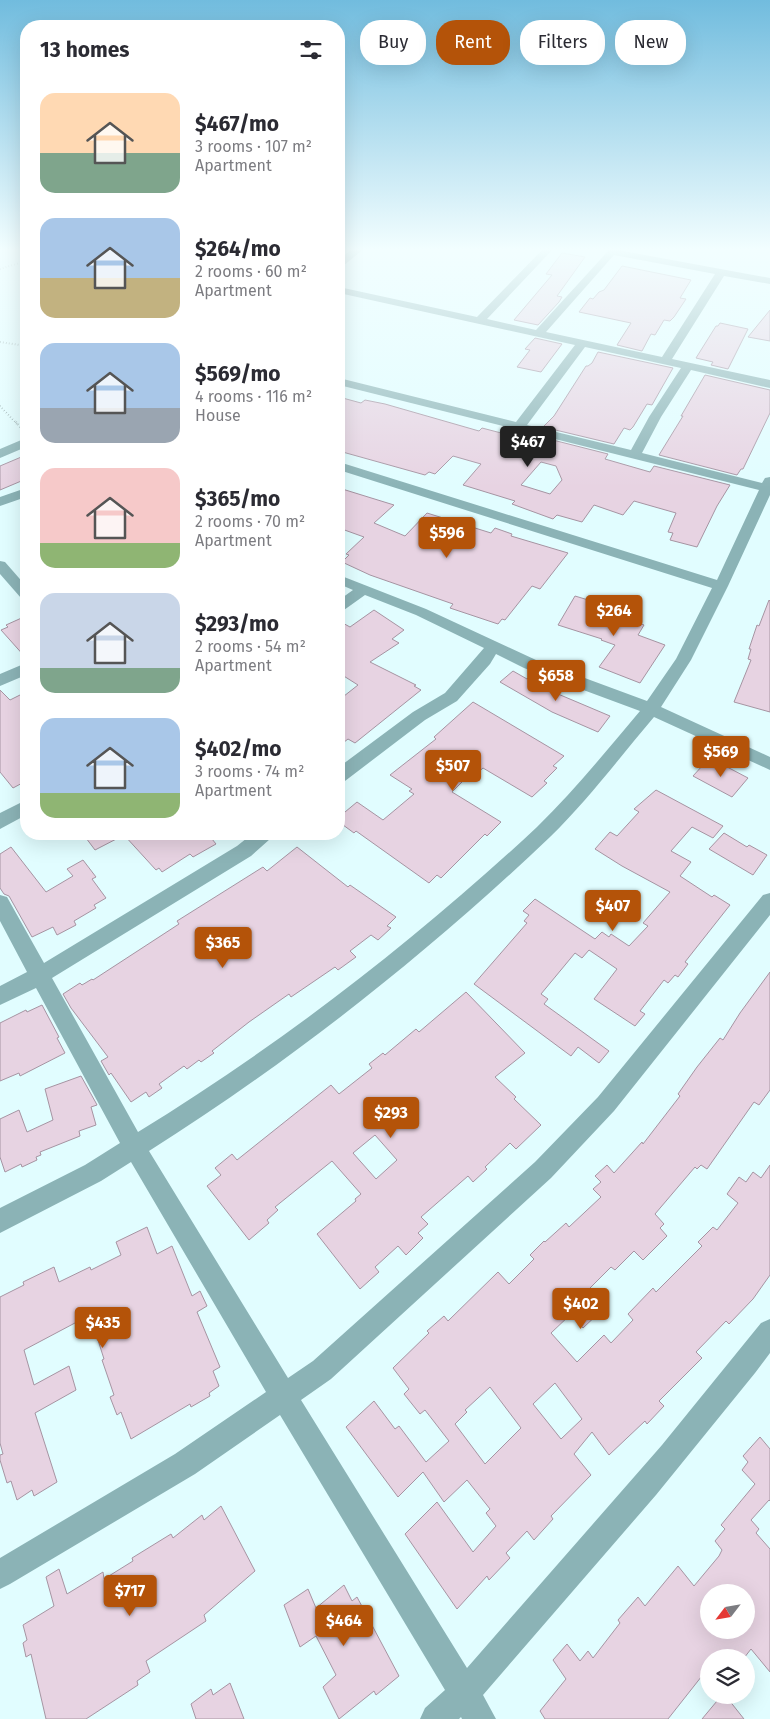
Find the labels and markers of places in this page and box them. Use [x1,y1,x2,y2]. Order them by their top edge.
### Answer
pin: $467 [498,426,558,468]
pin: $596 [417,516,477,559]
pin: $264 [584,594,644,637]
pin: $658 [526,660,586,702]
pin: $569 [691,736,751,778]
pin: $507 [423,750,483,792]
pin: $407 [583,890,643,932]
pin: $365 [193,926,253,969]
pin: $293 [361,1096,421,1139]
pin: $402 [551,1288,611,1330]
pin: $435 [73,1306,133,1349]
pin: $717 [100,1574,160,1617]
pin: $464 [314,1604,374,1647]

